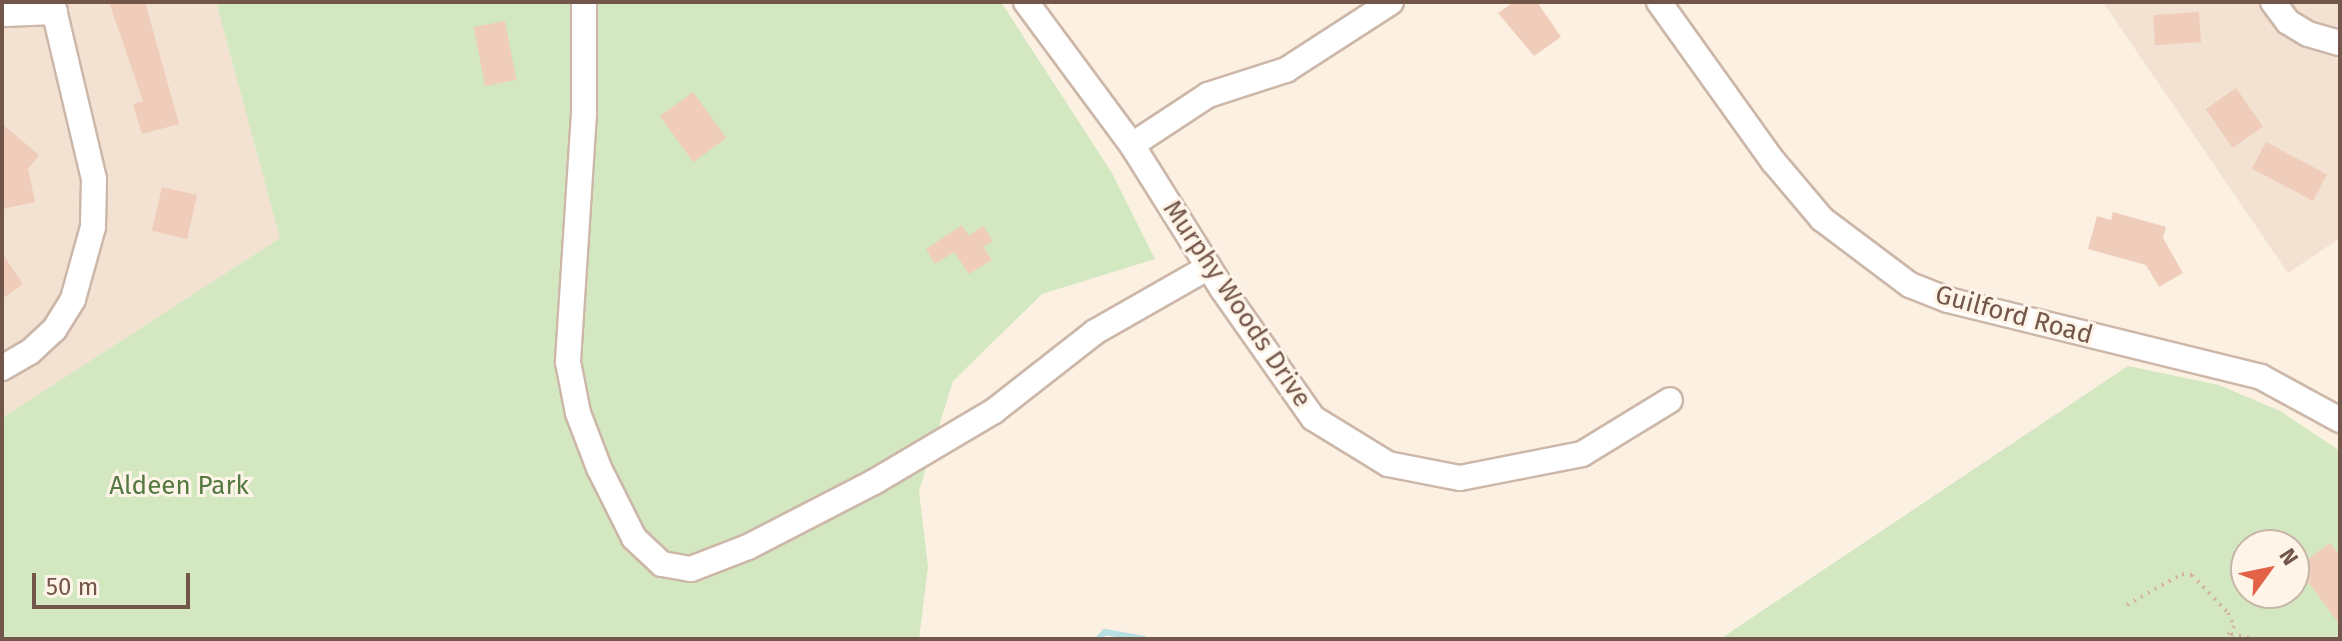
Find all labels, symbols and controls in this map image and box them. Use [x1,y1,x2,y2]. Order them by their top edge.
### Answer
street label: Murphy Woods Drive [1156,195,1318,413]
street label: Guilford Road [1932,279,2096,351]
park label: Aldeen Park [109,470,249,502]
north arrow [2230,529,2310,609]
text: N [2274,543,2304,570]
scale bar [36,557,194,607]
text: 50 m [46,573,98,601]

